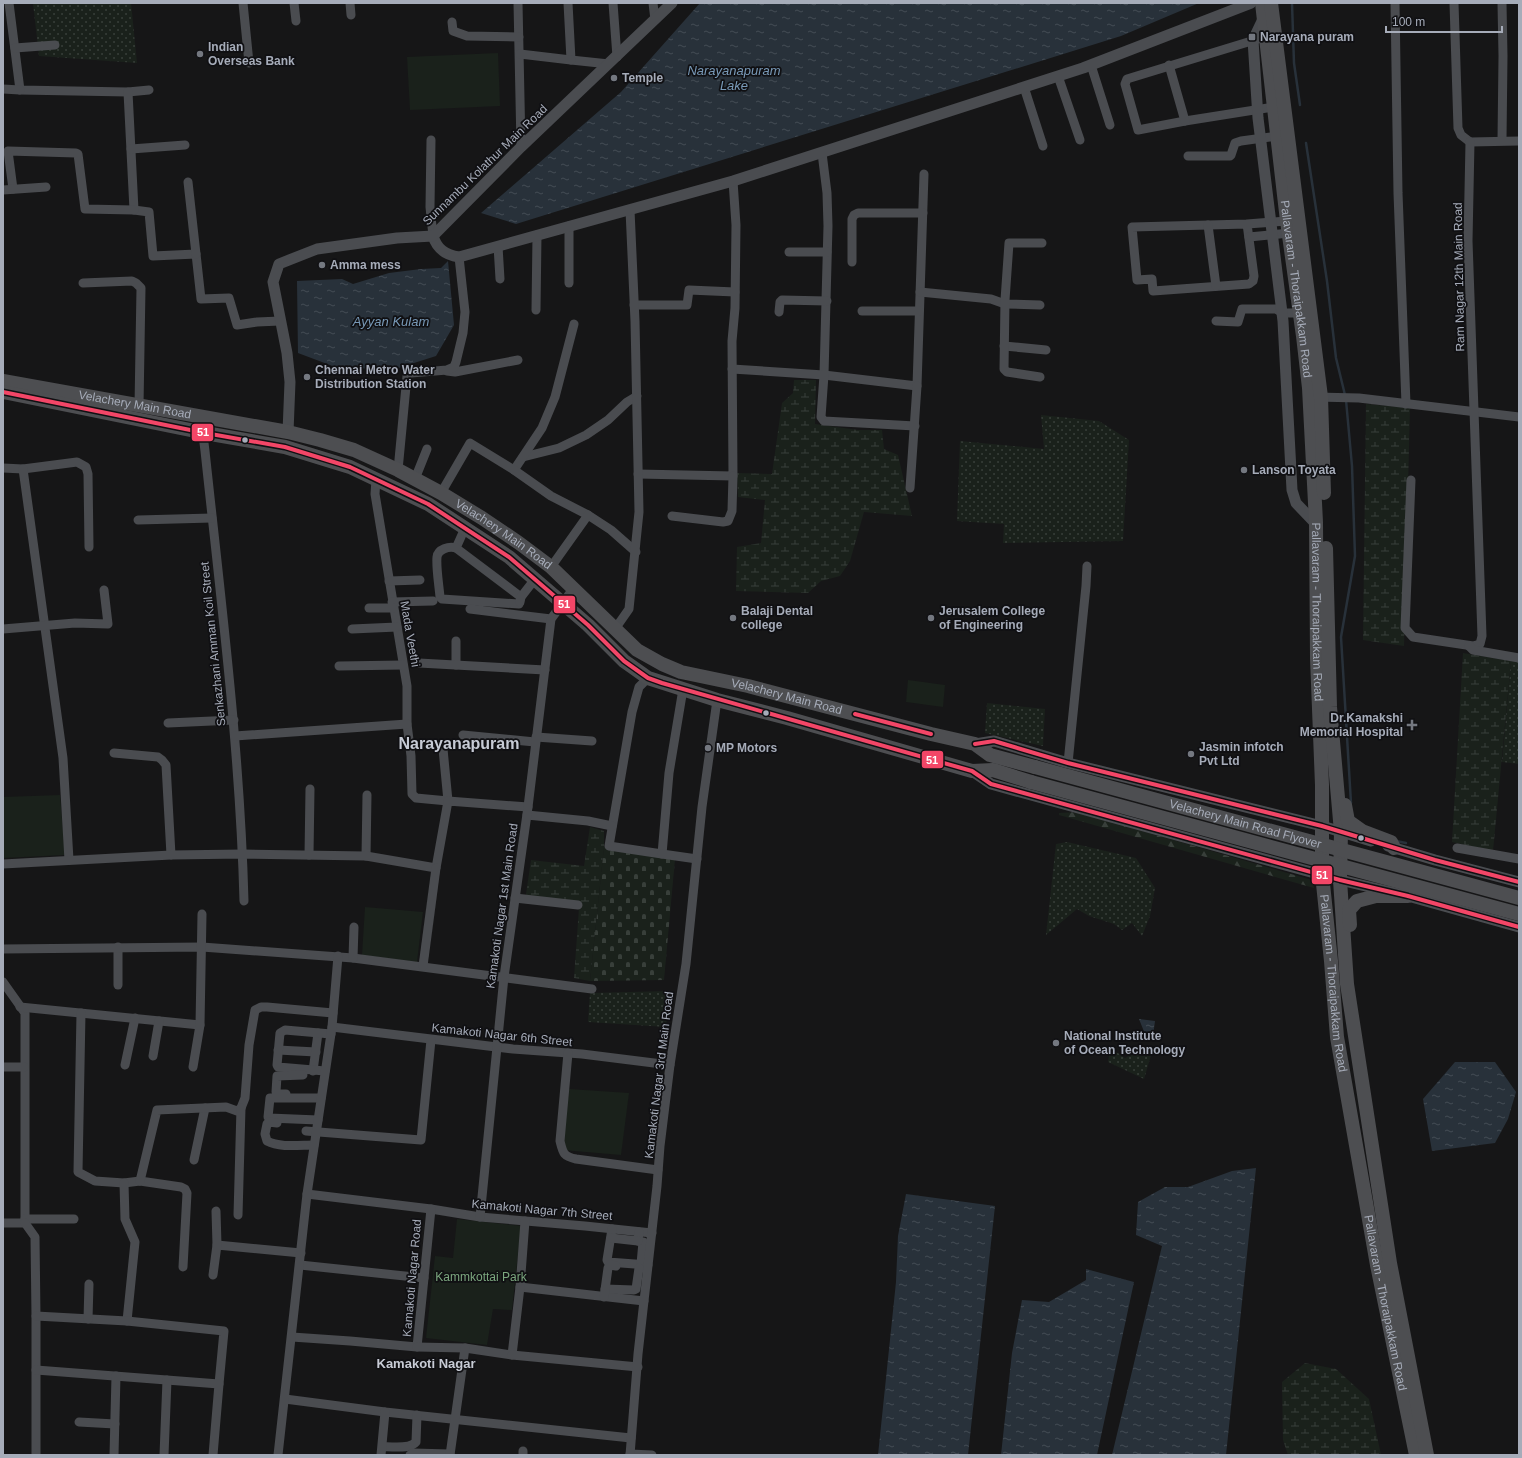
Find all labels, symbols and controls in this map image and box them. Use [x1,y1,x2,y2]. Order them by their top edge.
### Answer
scale bar [1386,8,1502,34]
text: 100 m [1392,15,1425,29]
place label: Narayana puram [1260,30,1354,44]
marker: Narayana puram [1247,32,1257,42]
place label: Indian Overseas Bank [208,40,295,68]
marker: Indian Overseas Bank [195,49,205,59]
water label: Narayanapuram Lake [687,63,781,93]
place label: Temple [622,71,663,85]
marker: Temple [609,73,619,83]
street label: Sunnambu Kolathur Main Road [420,102,550,228]
street label: Pallavaram - Thoraipakkam Road [1278,200,1315,378]
street label: Ram Nagar 12th Main Road [1451,202,1467,352]
place label: Amma mess [330,258,401,272]
marker: Amma mess [317,260,327,270]
water label: Ayyan Kulam [352,314,429,329]
place label: Chennai Metro Water Distribution Station [315,363,435,391]
marker: Chennai Metro Water Distribution Station [302,372,312,382]
street label: Velachery Main Road [77,388,192,422]
line badge: 51 [191,423,214,442]
text: 51 [197,426,209,438]
unlabelled marker [240,435,250,445]
place label: Lanson Toyata [1252,463,1336,477]
marker: Lanson Toyata [1239,465,1249,475]
street label: Velachery Main Road [453,496,555,572]
street label: Pallavaram - Thoraipakkam Road [1309,522,1326,702]
street label: Senkazhani Amman Koil Street [197,560,229,727]
line badge: 51 [553,595,576,614]
text: 51 [558,598,570,610]
street label: Mada Veethi [397,600,423,668]
place label: Balaji Dental college [741,604,813,632]
place label: Jerusalem College of Engineering [939,604,1045,632]
marker: Balaji Dental college [728,613,738,623]
marker: Jerusalem College of Engineering [926,613,936,623]
street label: Velachery Main Road [730,676,844,717]
unlabelled marker [761,708,771,718]
place label: Dr.Kamakshi Memorial Hospital [1300,711,1403,739]
marker: Dr.Kamakshi Memorial Hospital [1406,719,1418,731]
district label: Narayanapuram [399,735,519,752]
place label: Jasmin infotch Pvt Ltd [1199,740,1284,768]
place label: MP Motors [716,741,777,755]
marker: MP Motors [703,743,713,753]
marker: Jasmin infotch Pvt Ltd [1186,749,1196,759]
line badge: 51 [921,750,944,769]
text: 51 [926,754,938,766]
street label: Velachery Main Road Flyover [1168,797,1323,851]
street label: Kamakoti Nagar 1st Main Road [483,822,521,990]
unlabelled marker [1356,833,1366,843]
line badge: 51 [1311,865,1333,885]
text: 51 [1316,869,1328,881]
street label: Pallavaram - Thoraipakkam Road [1317,894,1350,1073]
street label: Kamakoti Nagar 3rd Main Road [642,991,676,1159]
street label: Kamakoti Nagar 6th Street [431,1021,574,1049]
place label: National Institute of Ocean Technology [1064,1029,1185,1057]
marker: National Institute of Ocean Technology [1051,1038,1061,1048]
street label: Kamakoti Nagar 7th Street [471,1197,614,1223]
street label: Pallavaram - Thoraipakkam Road [1361,1214,1410,1392]
street label: Kamakoti Nagar Road [400,1219,424,1337]
park label: Kammkottai Park [435,1270,528,1284]
district label: Kamakoti Nagar [377,1356,475,1371]

